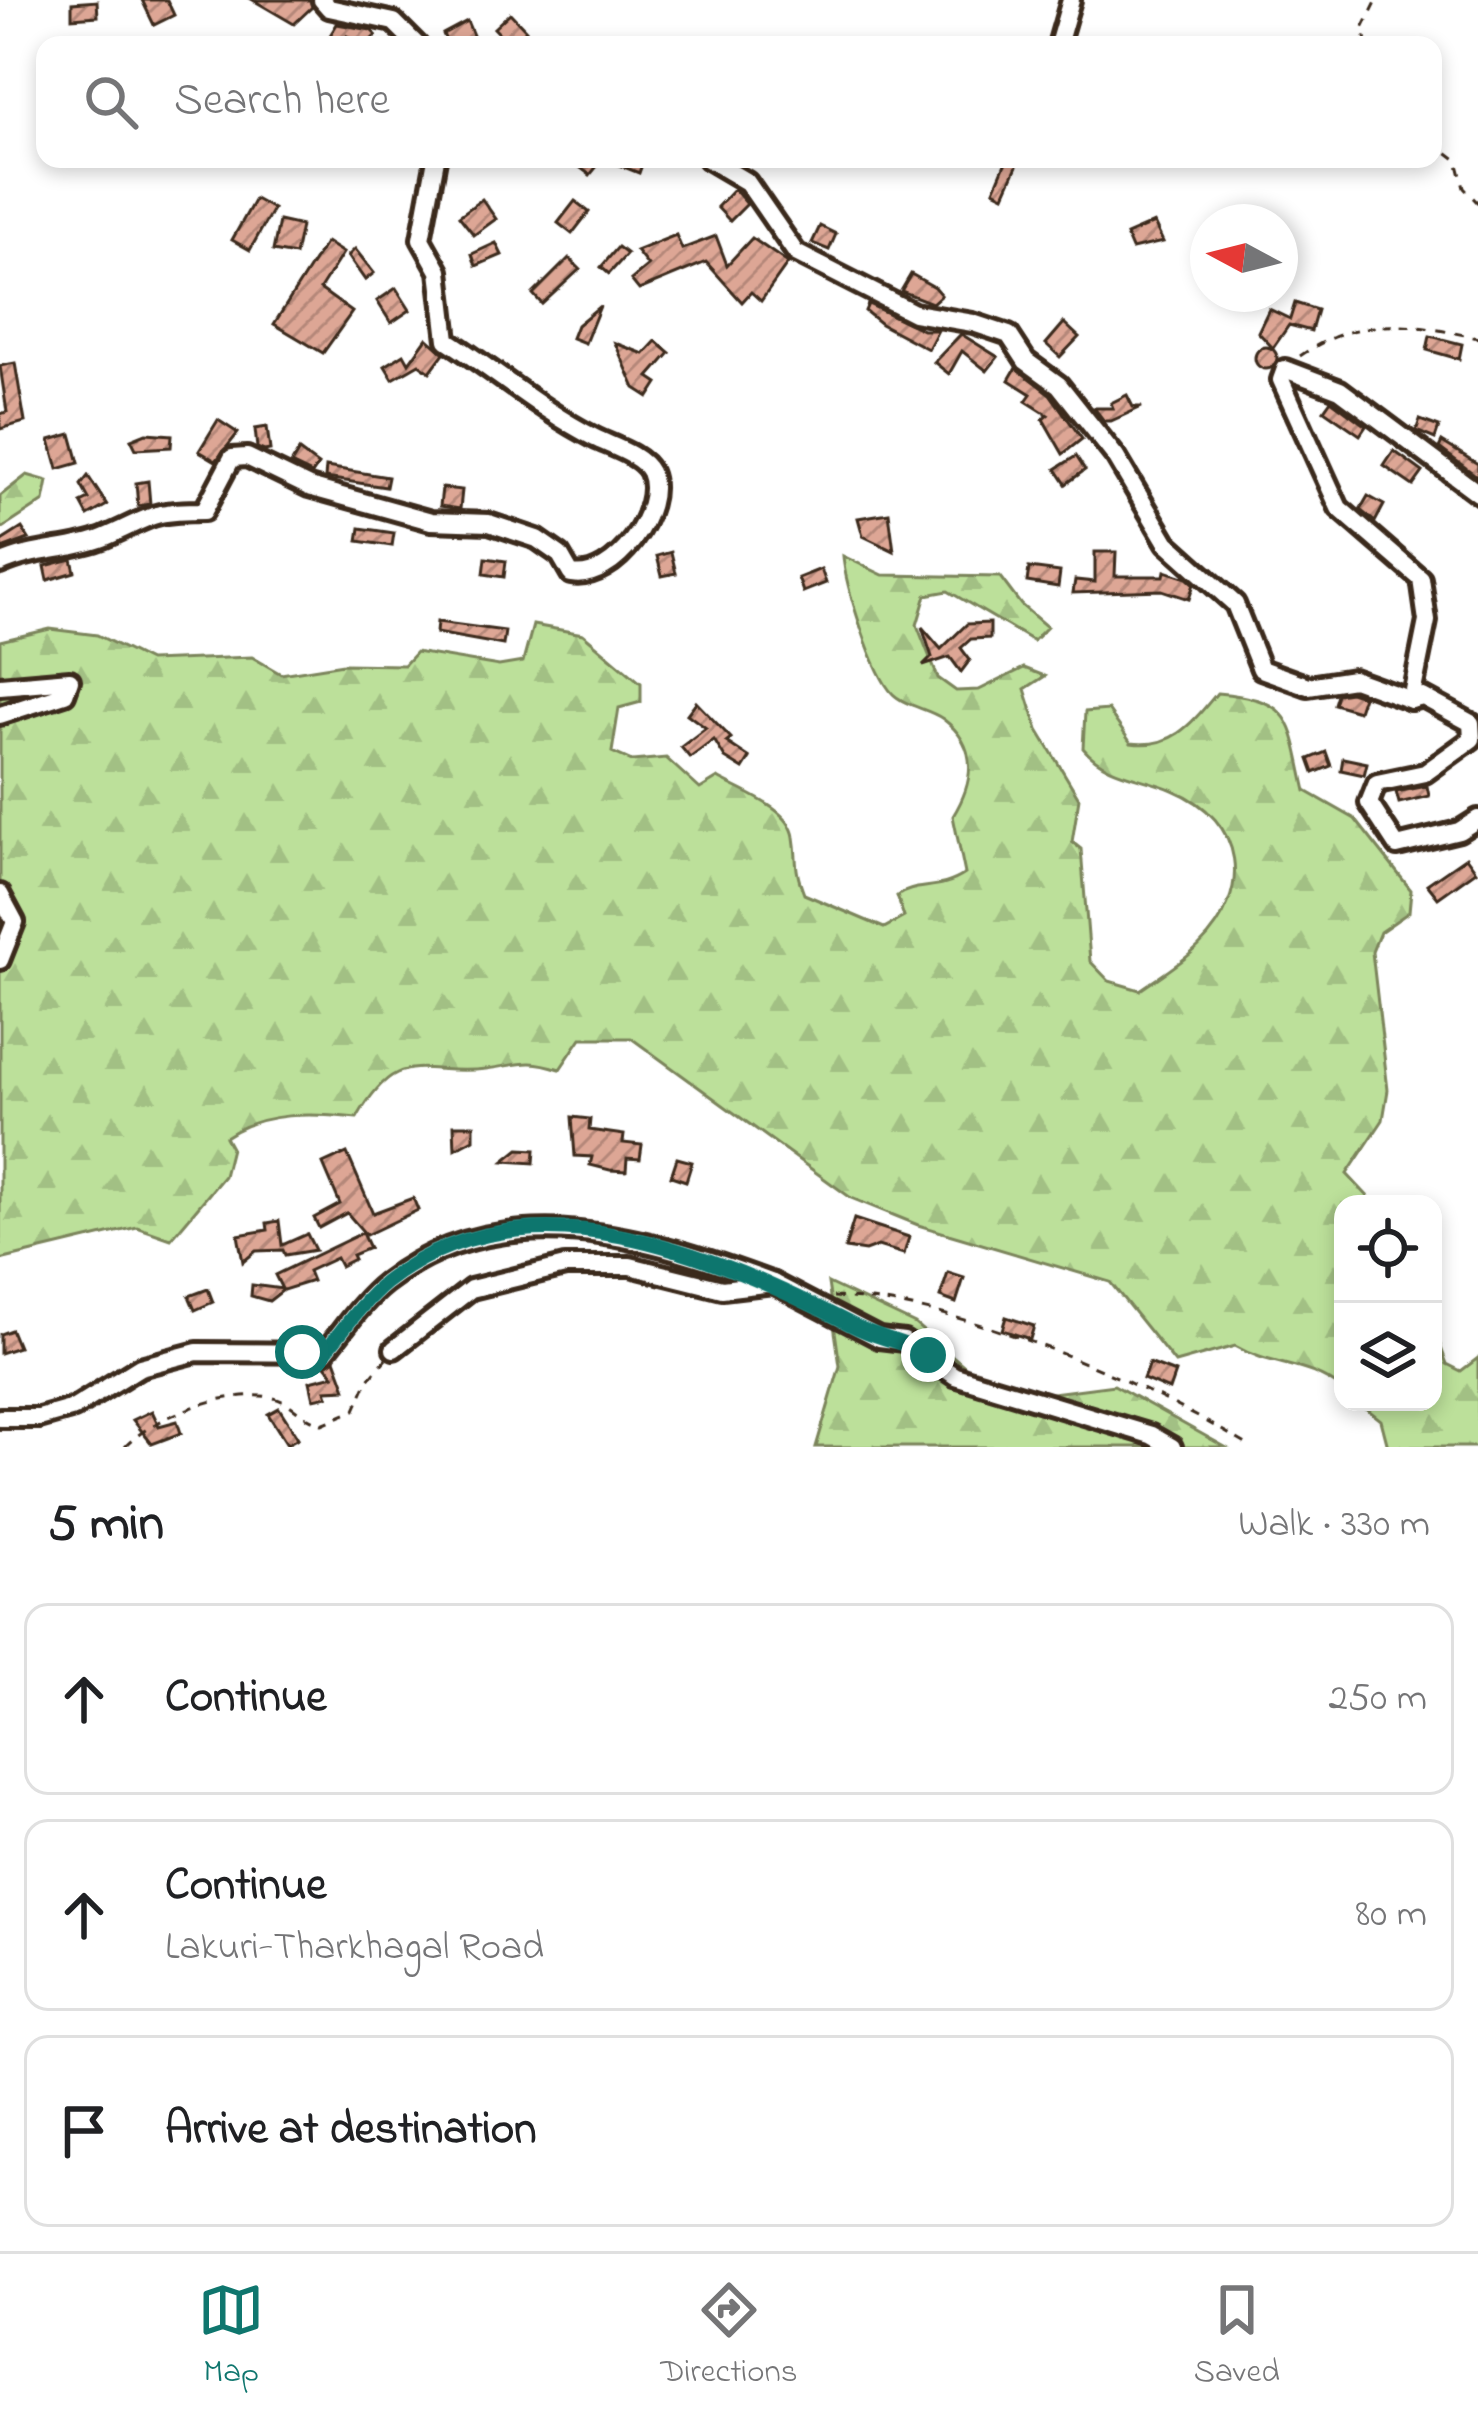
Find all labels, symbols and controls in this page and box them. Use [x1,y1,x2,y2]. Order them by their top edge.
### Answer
search box [36,36,1442,168]
icon: search [78,69,144,135]
text: Search here [174,69,390,135]
north arrow [1190,204,1298,312]
map controls [1334,1195,1442,1411]
button: locate [1334,1195,1442,1303]
button: layers [1334,1303,1442,1411]
route start [275,1325,329,1379]
route end [901,1328,955,1382]
text: 5 min [48,1488,164,1563]
text: Walk · 330 m [1238,1497,1430,1554]
icon: ahead [51,1666,117,1732]
text: Continue [165,1666,326,1732]
text: 250 m [1328,1671,1427,1728]
text: Continue [165,1854,326,1920]
icon: ahead [51,1882,117,1948]
text: 80 m [1356,1887,1427,1944]
text: Lakuri-Tharkhagal Road [165,1920,544,1977]
icon: arrive [51,2098,117,2164]
text: Arrive at destination [165,2098,536,2164]
tab: Map [198,2277,264,2397]
tab: Directions [660,2277,797,2397]
tab: Saved [1194,2277,1280,2397]

